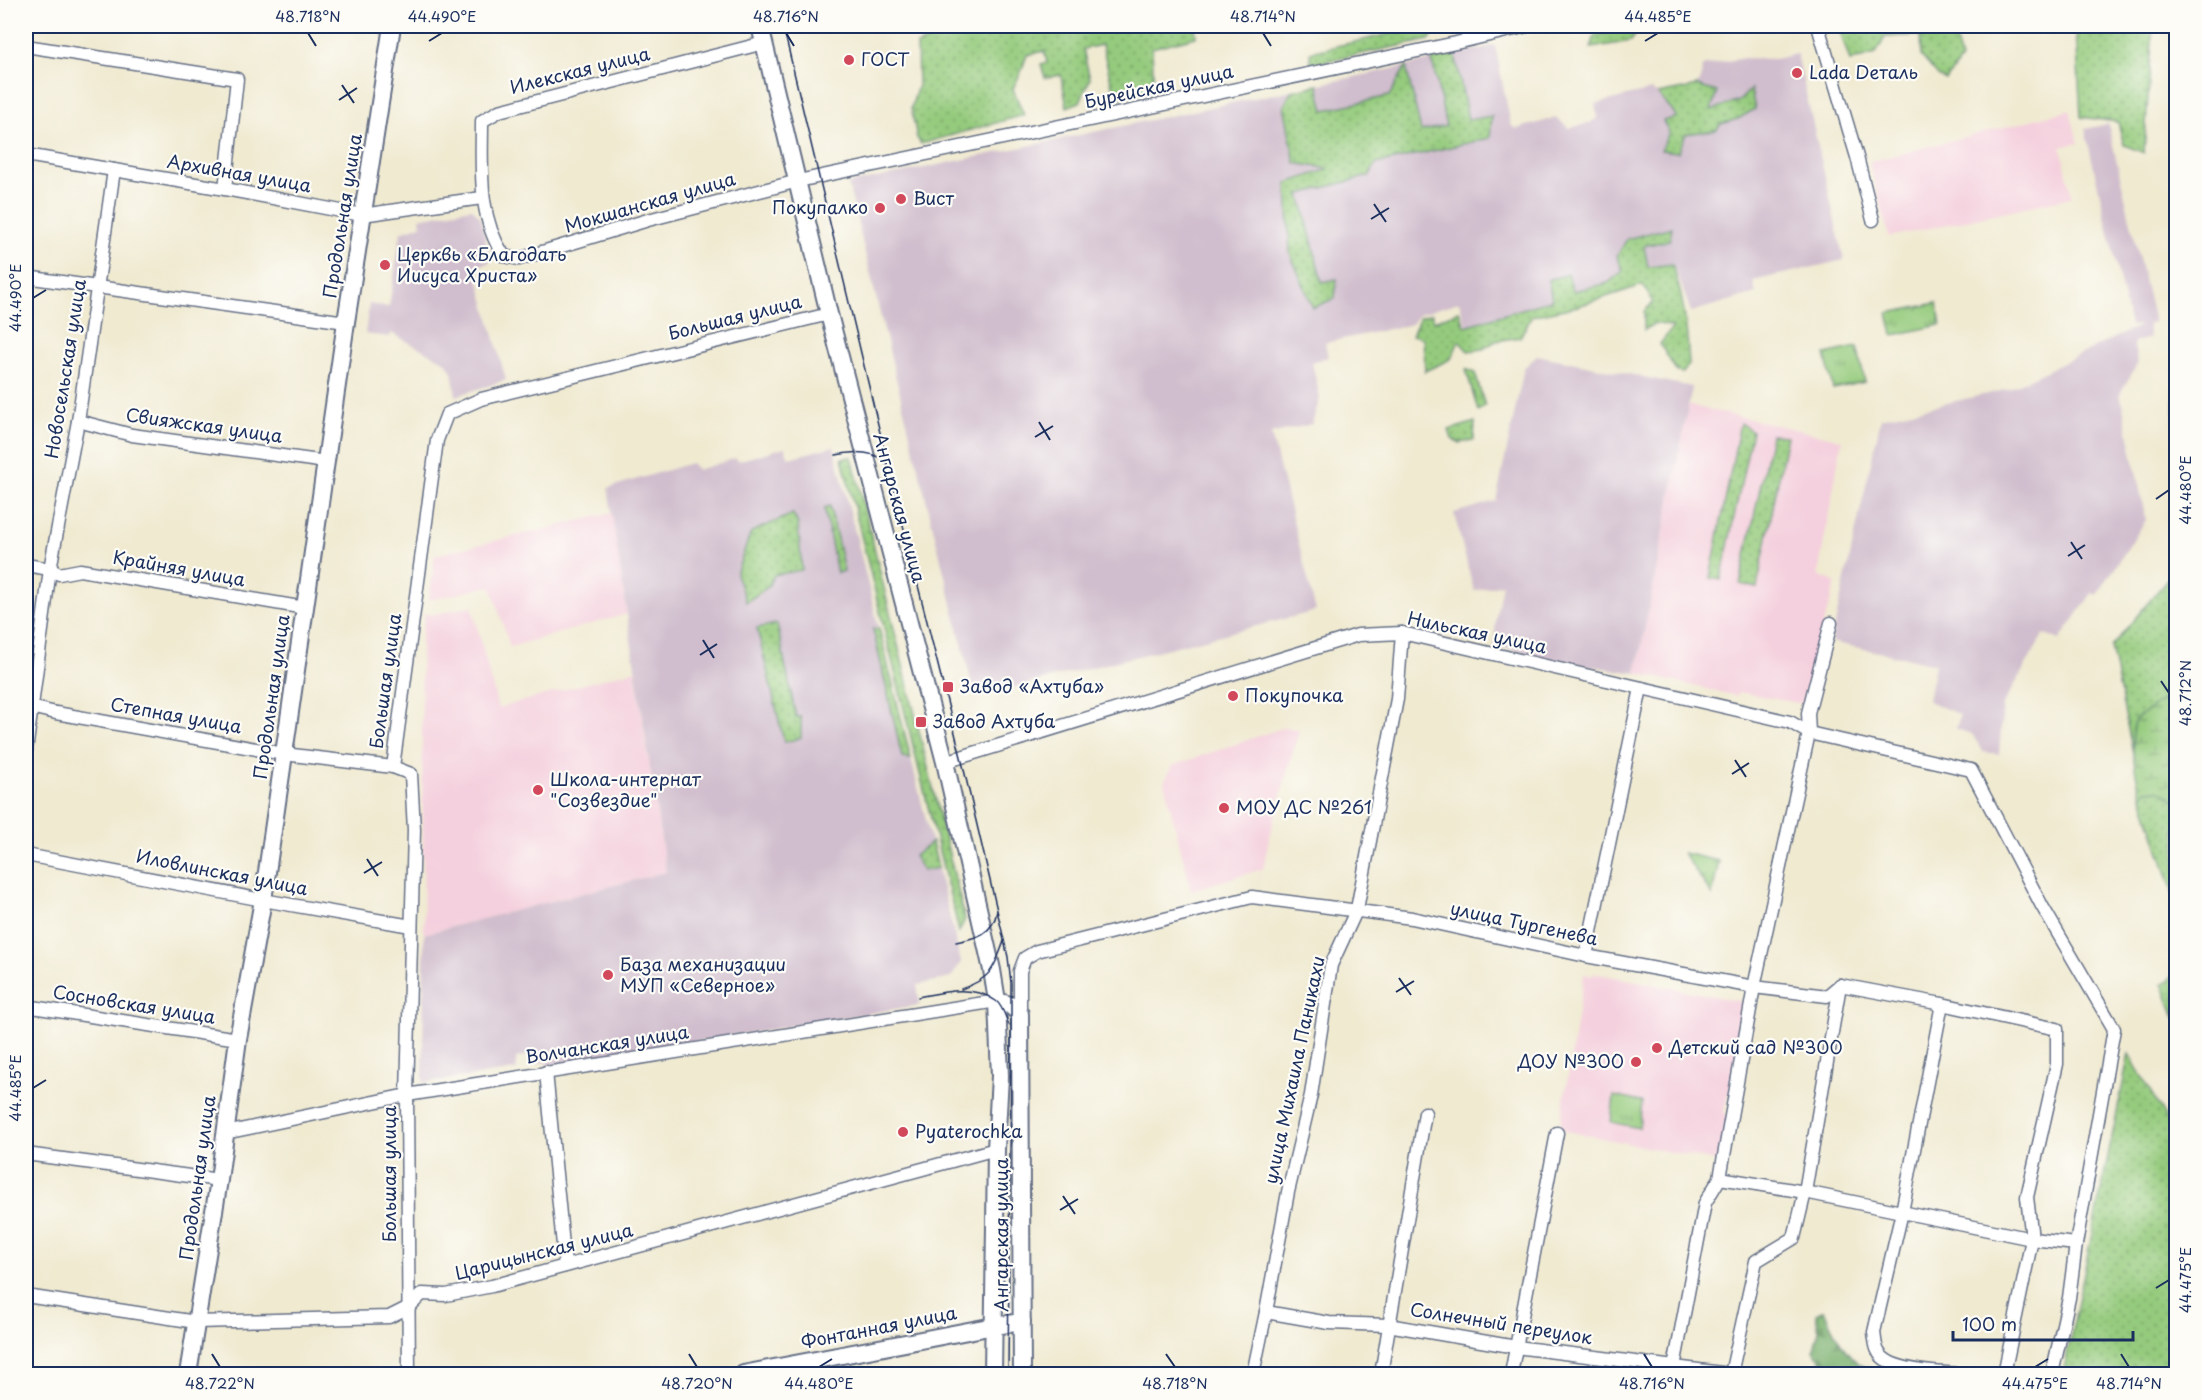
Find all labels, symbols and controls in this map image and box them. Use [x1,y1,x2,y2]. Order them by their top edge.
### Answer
text: 48.718°N [275,4,341,27]
text: 44.490°E [408,4,476,27]
text: 48.716°N [753,4,819,27]
text: 48.714°N [1230,4,1296,27]
text: 44.485°E [1624,4,1692,27]
street label: Илекская улица [507,39,653,100]
place label: ГОСТ [861,45,910,72]
marker: ГОСТ [842,53,856,67]
street label: Бурейская улица [1082,56,1236,114]
place label: Lada Dеталь [1809,58,1918,85]
marker: Lada Dеталь [1790,66,1804,80]
street label: Продольная улица [315,131,368,300]
street label: Архивная улица [165,147,314,199]
street label: Мокшанская улица [561,164,739,239]
place label: Вист [913,184,954,211]
marker: Вист [894,192,908,206]
place label: Покупалко [772,193,868,220]
marker: Покупалко [873,201,887,215]
place label: Церквь «Благодать Иисуса Христа» [397,240,566,288]
marker: Церквь «Благодать Иисуса Христа» [378,258,392,272]
text: 44.490°E [3,264,26,332]
street label: Новосельская улица [37,276,92,460]
street label: Большая улица [665,287,805,346]
street label: Свияжская улица [124,400,285,449]
street label: Ангарская улица [867,430,934,586]
text: 44.480°E [2173,455,2196,525]
street label: Крайняя улица [111,543,248,593]
street label: Нильская улица [1405,604,1550,660]
street label: Большая улица [362,611,407,750]
street label: Продольная улица [246,612,296,781]
text: 48.712°N [2173,660,2196,726]
place label: Завод «Ахтуба» [960,672,1104,699]
marker: Завод «Ахтуба» [941,680,955,694]
place label: Покупочка [1245,681,1344,708]
marker: Покупочка [1226,689,1240,703]
street label: Степная улица [108,690,245,739]
place label: Завод Ахтуба [933,707,1056,734]
marker: Завод Ахтуба [914,715,928,729]
place label: Школа-интернат "Созвездие" [550,765,702,813]
marker: Школа-интернат "Созвездие" [531,783,545,797]
place label: МОУ ДС №261 [1236,793,1372,820]
marker: МОУ ДС №261 [1217,801,1231,815]
street label: Иловлинская улица [134,842,311,902]
street label: улица Тургенева [1448,894,1601,952]
place label: База механизации МУП «Северное» [620,950,786,998]
street label: улица Михаила Паникахи [1256,953,1331,1186]
marker: База механизации МУП «Северное» [601,968,615,982]
street label: Сосновская улица [51,977,218,1030]
street label: Волчанская улица [523,1017,691,1070]
place label: Детский сад №300 [1668,1033,1843,1060]
marker: Детский сад №300 [1650,1041,1664,1055]
place label: ДОУ №300 [1517,1047,1624,1074]
text: 44.485°E [3,1054,26,1122]
marker: ДОУ №300 [1629,1055,1643,1069]
street label: Продольная улица [172,1093,222,1262]
street label: Большая улица [375,1105,402,1242]
place label: Pyaterochka [915,1117,1023,1144]
marker: Pyaterochka [896,1125,910,1139]
street label: Ангарская улица [987,1157,1014,1312]
street label: Царицынская улица [452,1215,636,1286]
text: 44.475°E [2173,1247,2196,1313]
street label: Солнечный переулок [1408,1295,1595,1350]
street label: Фонтанная улица [799,1298,959,1355]
scale bar [1953,1304,2133,1342]
text: 100 m [1962,1310,2017,1337]
text: 48.722°N [185,1371,255,1394]
text: 48.720°N [661,1371,733,1394]
text: 44.480°E [784,1371,854,1394]
text: 48.718°N [1142,1371,1208,1394]
text: 48.716°N [1619,1371,1685,1394]
text: 44.475°E [2002,1371,2068,1394]
text: 48.714°N [2096,1371,2162,1394]

